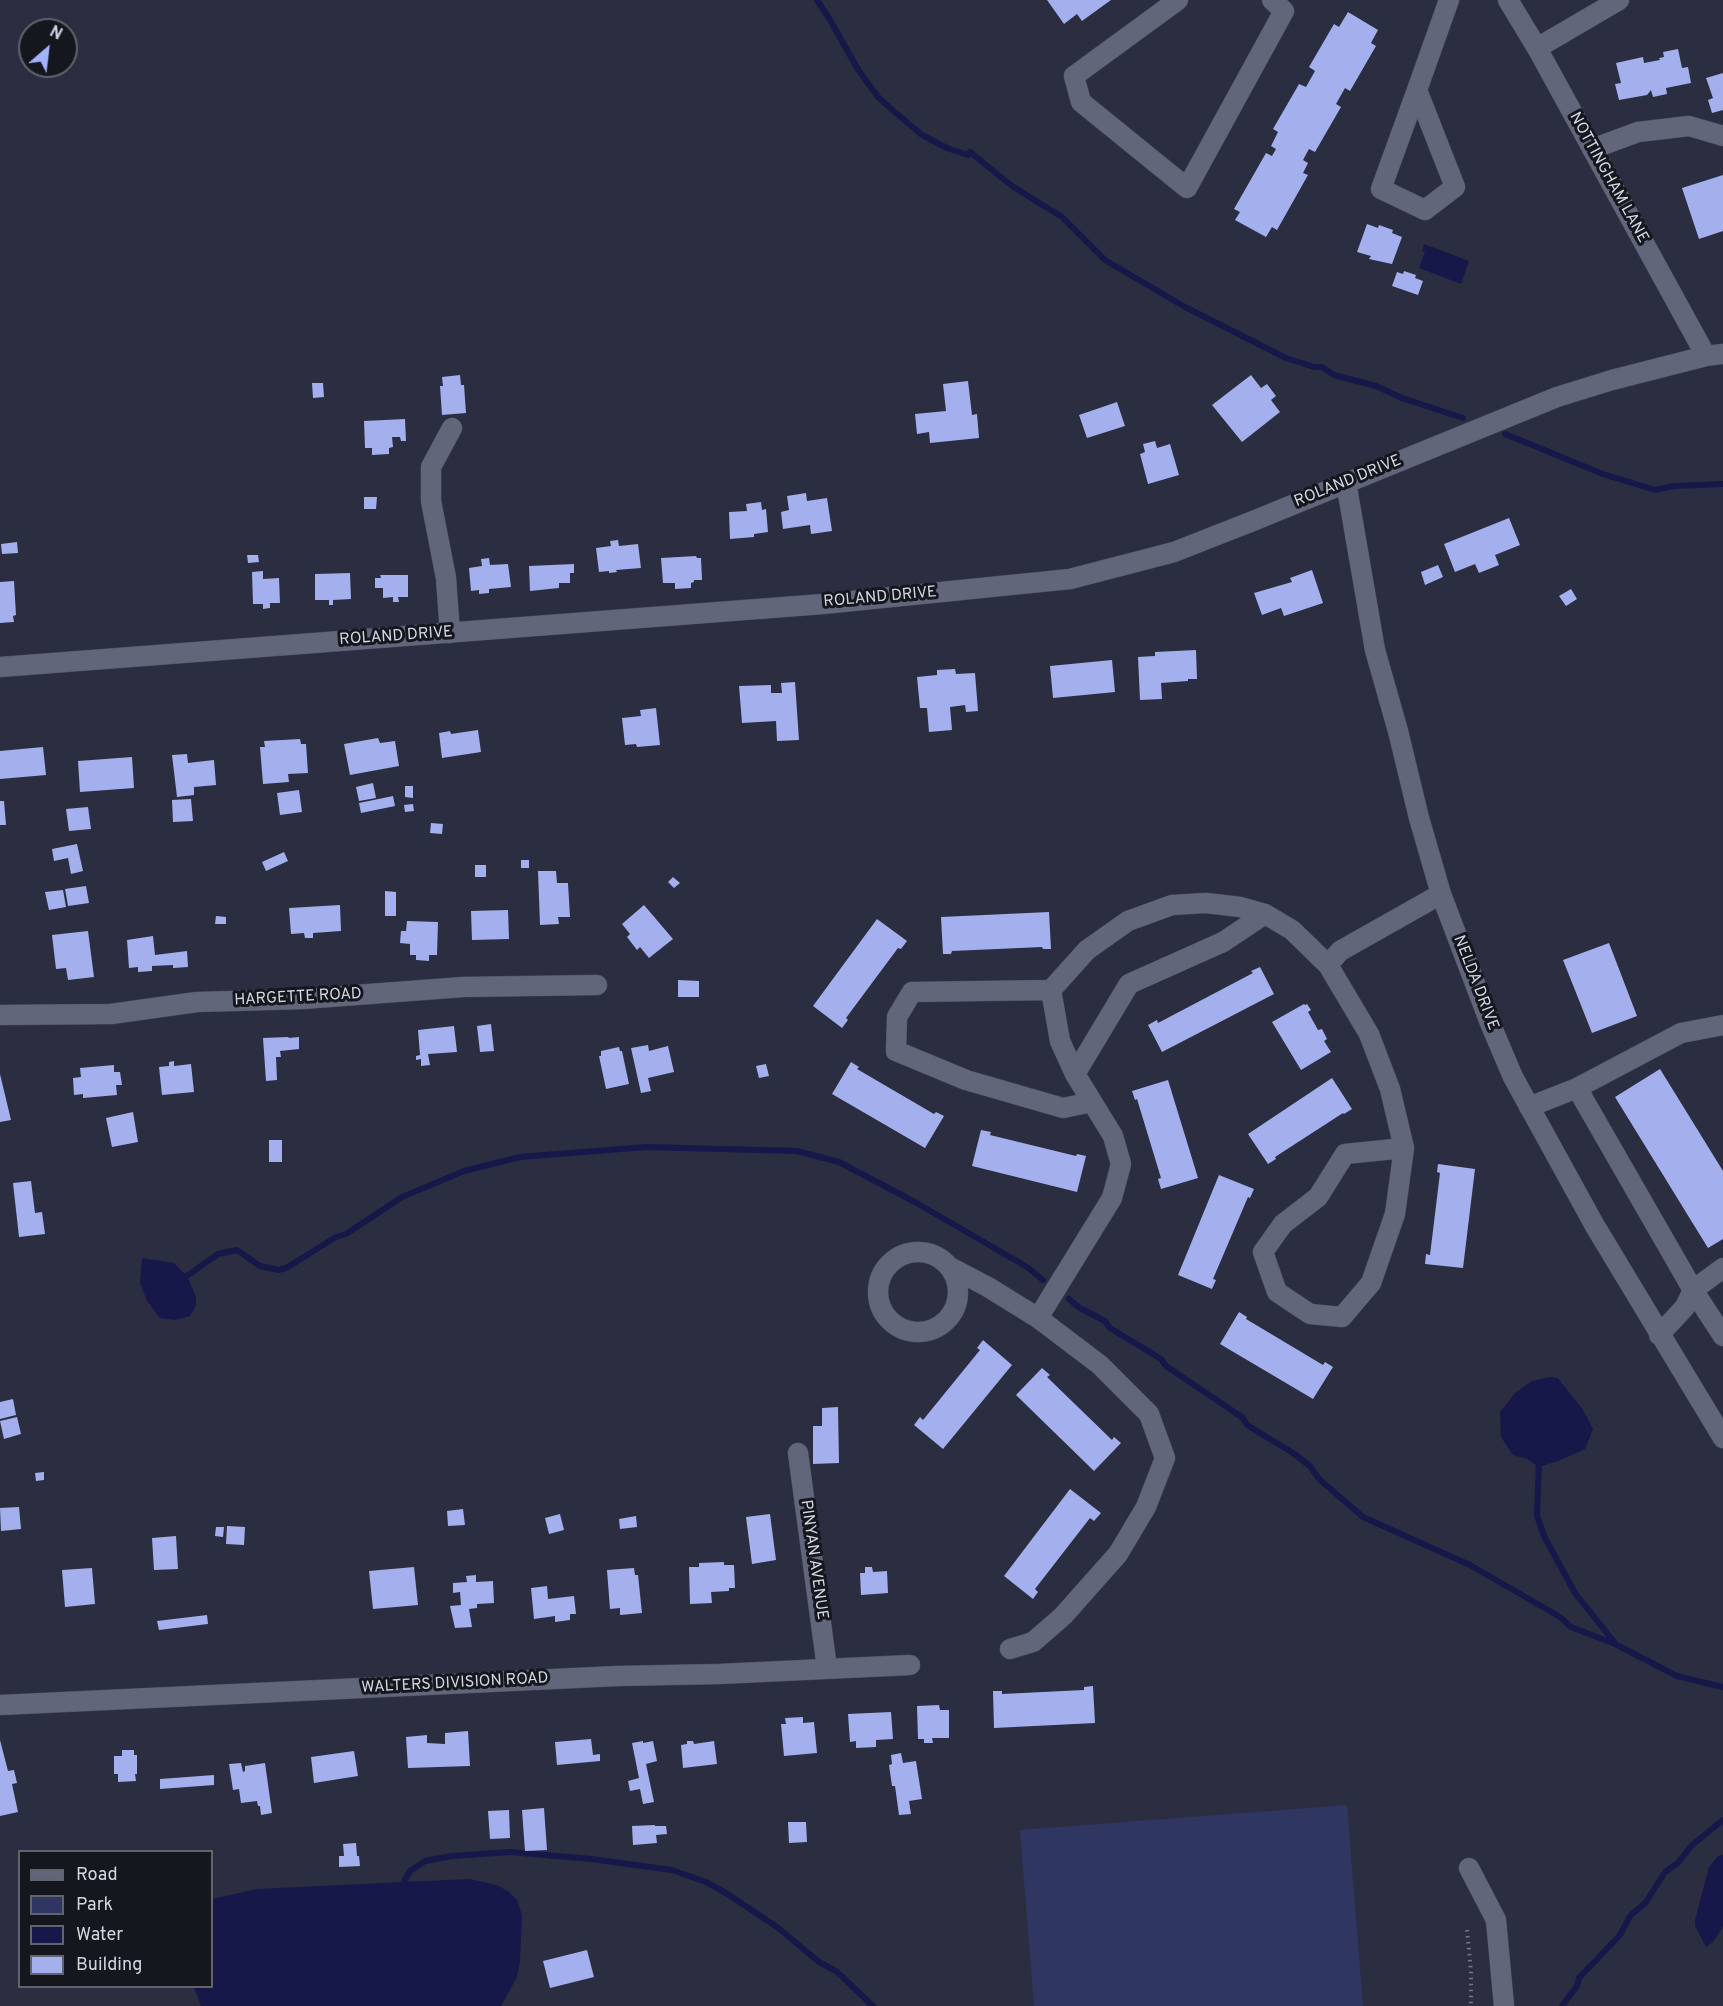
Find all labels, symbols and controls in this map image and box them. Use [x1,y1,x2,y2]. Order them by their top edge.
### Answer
north arrow [18,18,78,78]
text: N [46,22,65,45]
street label: NOTTINGHAM LANE [1564,109,1652,247]
street label: ROLAND DRIVE [1292,452,1404,512]
street label: ROLAND DRIVE [823,583,937,613]
street label: ROLAND DRIVE [339,623,453,651]
street label: NELDA DRIVE [1448,933,1502,1033]
street label: HARGETTE ROAD [234,985,362,1011]
street label: PINYAN AVENUE [795,1499,831,1621]
street label: WALTERS DIVISION ROAD [361,1670,549,1698]
legend [18,1850,213,1988]
text: Road [76,1864,118,1887]
text: Park [76,1894,113,1917]
text: Water [76,1924,123,1947]
text: Building [76,1954,142,1977]

